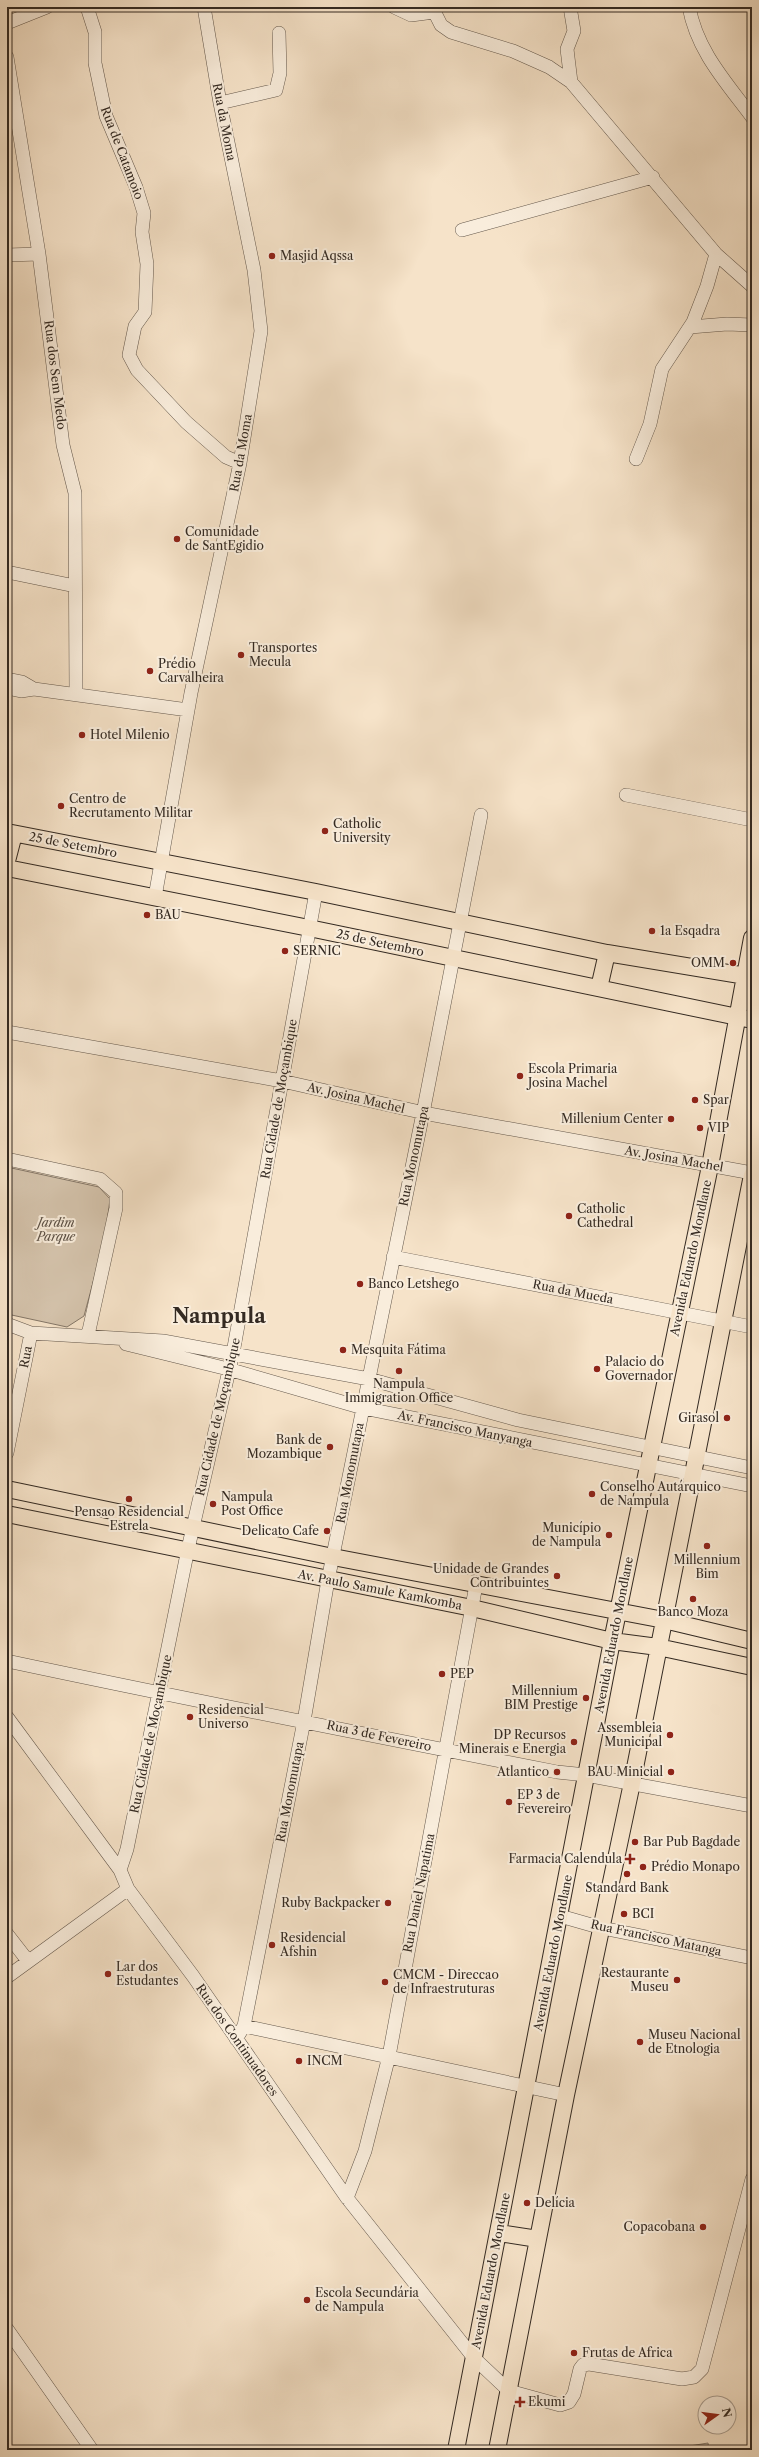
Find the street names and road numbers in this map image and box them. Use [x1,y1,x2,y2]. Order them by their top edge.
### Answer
street label: Rua da Moma [210,82,240,163]
street label: Rua de Catamoio [98,104,147,201]
street label: Rua dos Sem Medo [41,319,70,431]
street label: Rua da Moma [226,412,255,493]
street label: 25 de Setembro [28,829,118,860]
street label: 25 de Setembro [335,926,425,959]
street label: Rua Cidade de Moçambique [257,1018,300,1180]
street label: Av. Josina Machel [305,1079,407,1116]
street label: Rua Monomutapa [396,1104,432,1208]
street label: Av. Josina Machel [623,1142,725,1175]
street label: Avenida Eduardo Mondlane [666,1178,714,1338]
street label: Rua da Mueda [531,1276,615,1307]
street label: Rua Cidade de Moçambique [192,1336,243,1497]
street label: Rua [16,1344,35,1369]
street label: Av. Francisco Manyanga [395,1407,534,1450]
street label: Rua Monomutapa [332,1421,367,1525]
street label: Avenida Eduardo Mondlane [591,1555,636,1715]
street label: Av. Paulo Samule Kamkomba [296,1566,464,1613]
street label: Rua Cidade de Moçambique [126,1653,175,1815]
street label: Rua 3 de Fevereiro [325,1717,433,1754]
street label: Rua Monomutapa [272,1740,307,1844]
street label: Rua Daniel Napatima [400,1831,438,1954]
street label: Avenida Eduardo Mondlane [530,1873,575,2033]
street label: Rua Francisco Matanga [589,1916,723,1959]
street label: Rua dos Continuadores [193,1981,282,2099]
street label: Avenida Eduardo Mondlane [468,2191,513,2351]

